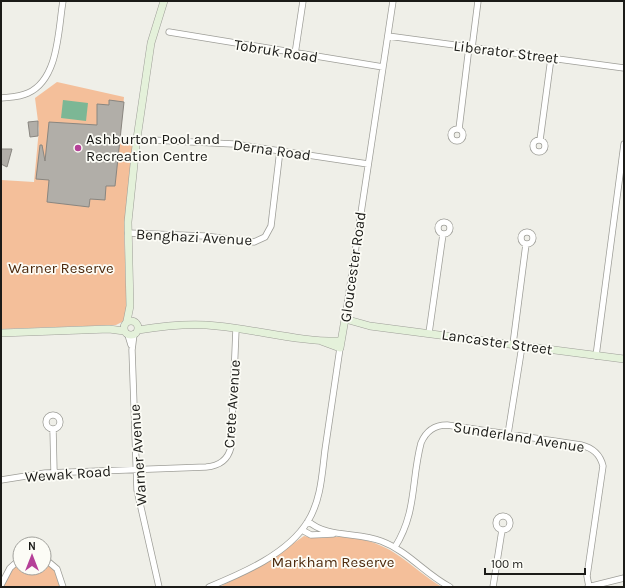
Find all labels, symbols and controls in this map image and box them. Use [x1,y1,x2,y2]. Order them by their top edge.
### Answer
street label: Tobruk Road [233,36,319,66]
street label: Liberator Street [452,37,560,67]
place label: Ashburton Pool and Recreation Centre [86,130,220,165]
street label: Derna Road [232,136,312,164]
marker: Ashburton Pool and Recreation Centre [73,143,83,153]
street label: Gloucester Road [336,211,370,323]
street label: Benghazi Avenue [135,225,253,249]
park label: Warner Reserve [8,259,114,277]
street label: Lancaster Street [440,325,554,359]
street label: Crete Avenue [220,359,244,449]
street label: Warner Avenue [125,404,151,506]
street label: Sunderland Avenue [452,418,586,456]
street label: Wewak Road [24,462,112,486]
north arrow [12,536,52,576]
text: N [28,540,36,553]
scale bar [485,550,585,576]
park label: Markham Reserve [272,553,394,571]
text: 100 m [491,557,523,571]

